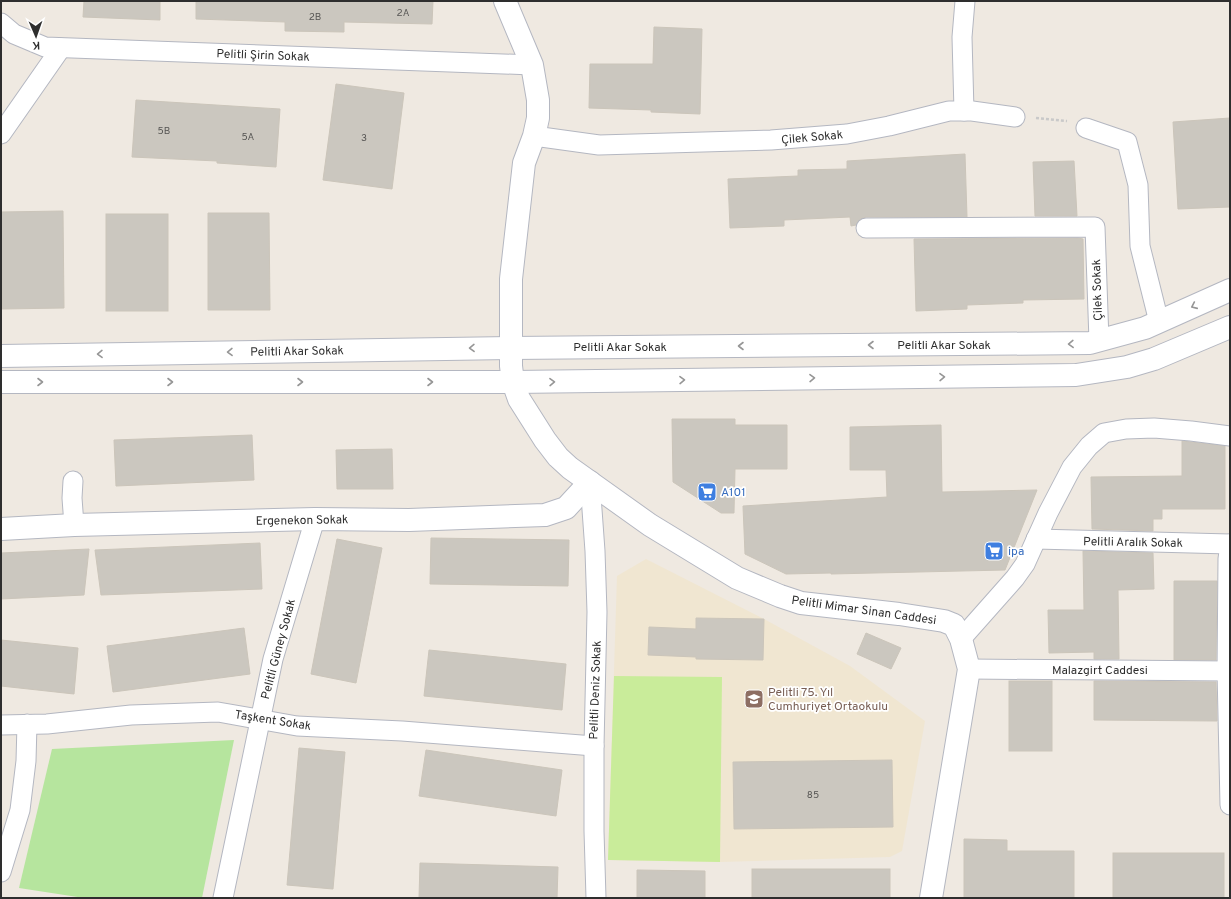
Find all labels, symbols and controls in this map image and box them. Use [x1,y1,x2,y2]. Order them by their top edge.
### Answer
house number: 2A [397,7,410,20]
house number: 2B [309,11,321,24]
north arrow [16,16,56,56]
text: K [32,38,40,52]
street label: Pelitli Şirin Sokak [216,46,310,66]
house number: 5B [158,125,170,138]
street label: Çilek Sokak [780,127,844,149]
house number: 5A [242,131,255,144]
house number: 3 [361,132,367,145]
street label: Çilek Sokak [1089,259,1107,321]
one-way arrow [1191,301,1199,309]
street label: Pelitli Akar Sokak [897,338,991,354]
one-way arrow [1068,339,1074,348]
street label: Pelitli Akar Sokak [573,340,667,356]
one-way arrow [868,341,874,349]
one-way arrow [738,342,744,350]
street label: Pelitli Akar Sokak [250,343,344,361]
one-way arrow [469,344,475,352]
one-way arrow [227,348,233,356]
one-way arrow [97,350,103,358]
one-way arrow [939,373,945,381]
one-way arrow [809,374,815,382]
one-way arrow [679,376,685,384]
one-way arrow [37,378,43,386]
one-way arrow [167,378,173,386]
one-way arrow [297,378,303,386]
one-way arrow [427,378,433,386]
one-way arrow [549,378,555,386]
supermarket icon: A101 [696,481,718,503]
place label: A101 [721,485,746,501]
street label: Ergenekon Sokak [255,512,349,530]
street label: Pelitli Aralık Sokak [1083,534,1183,552]
supermarket icon: ipa [983,540,1005,562]
place label: ipa [1008,544,1024,560]
street label: Pelitli Mimar Sinan Caddesi [790,593,937,629]
street label: Pelitli Güney Sokak [258,597,300,701]
street label: Pelitli Deniz Sokak [586,640,606,740]
street label: Malazgirt Caddesi [1052,663,1148,679]
place label: Pelitli 75. Yıl Cumhuriyet Ortaokulu [768,685,888,715]
school or university icon: Pelitli 75. Yıl Cumhuriyet Ortaokulu [743,688,765,710]
street label: Taşkent Sokak [234,707,312,735]
house number: 85 [807,789,819,802]

